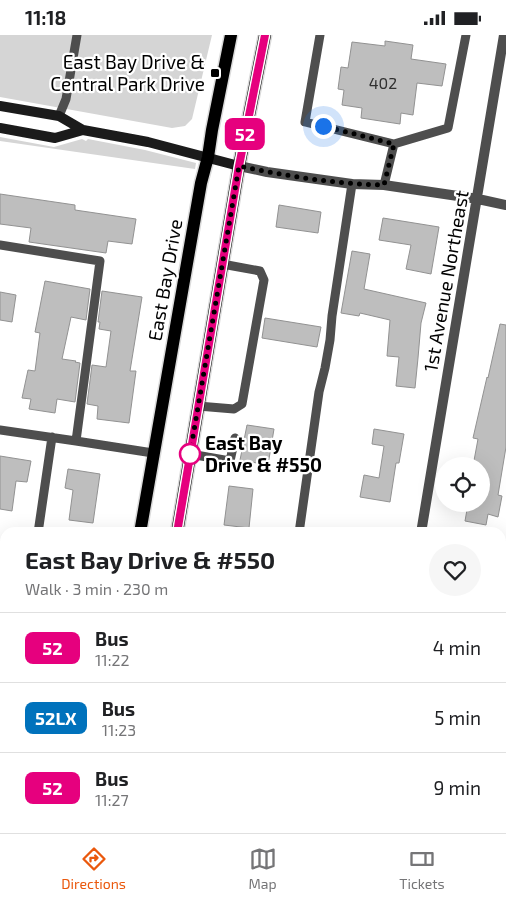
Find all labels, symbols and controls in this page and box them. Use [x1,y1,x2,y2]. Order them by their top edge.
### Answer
text: 11:18 [25,6,66,29]
place label: East Bay Drive & Central Park Drive [50,50,205,95]
marker: East Bay Drive & Central Park Drive [209,67,221,79]
house number: 402 [369,73,397,92]
your location [311,114,336,139]
line badge: 52 [222,118,268,150]
text: 52 [235,123,255,145]
street label: 1st Avenue Northeast [418,188,473,373]
street label: East Bay Drive [142,217,187,343]
place label: East Bay Drive & #550 [205,431,322,476]
marker: East Bay Drive & #550 [179,443,201,465]
map controls [435,457,490,512]
button: locate [435,457,490,512]
button: heart [429,544,481,596]
text: East Bay Drive & #550 [25,545,275,574]
text: Walk · 3 min · 230 m [25,579,168,598]
text: Bus [95,627,129,650]
text: 4 min [433,636,481,659]
text: 52 [42,637,63,659]
text: 11:22 [95,650,130,669]
text: Bus [102,697,135,720]
text: 5 min [434,706,481,729]
text: 52LX [35,707,77,729]
text: 11:23 [102,720,136,739]
text: Bus [95,767,129,790]
text: 9 min [433,776,481,799]
text: 52 [42,777,63,799]
text: 11:27 [95,790,129,809]
tab: Directions [61,845,126,892]
tab: Map [249,845,277,892]
tab: Tickets [399,845,445,892]

